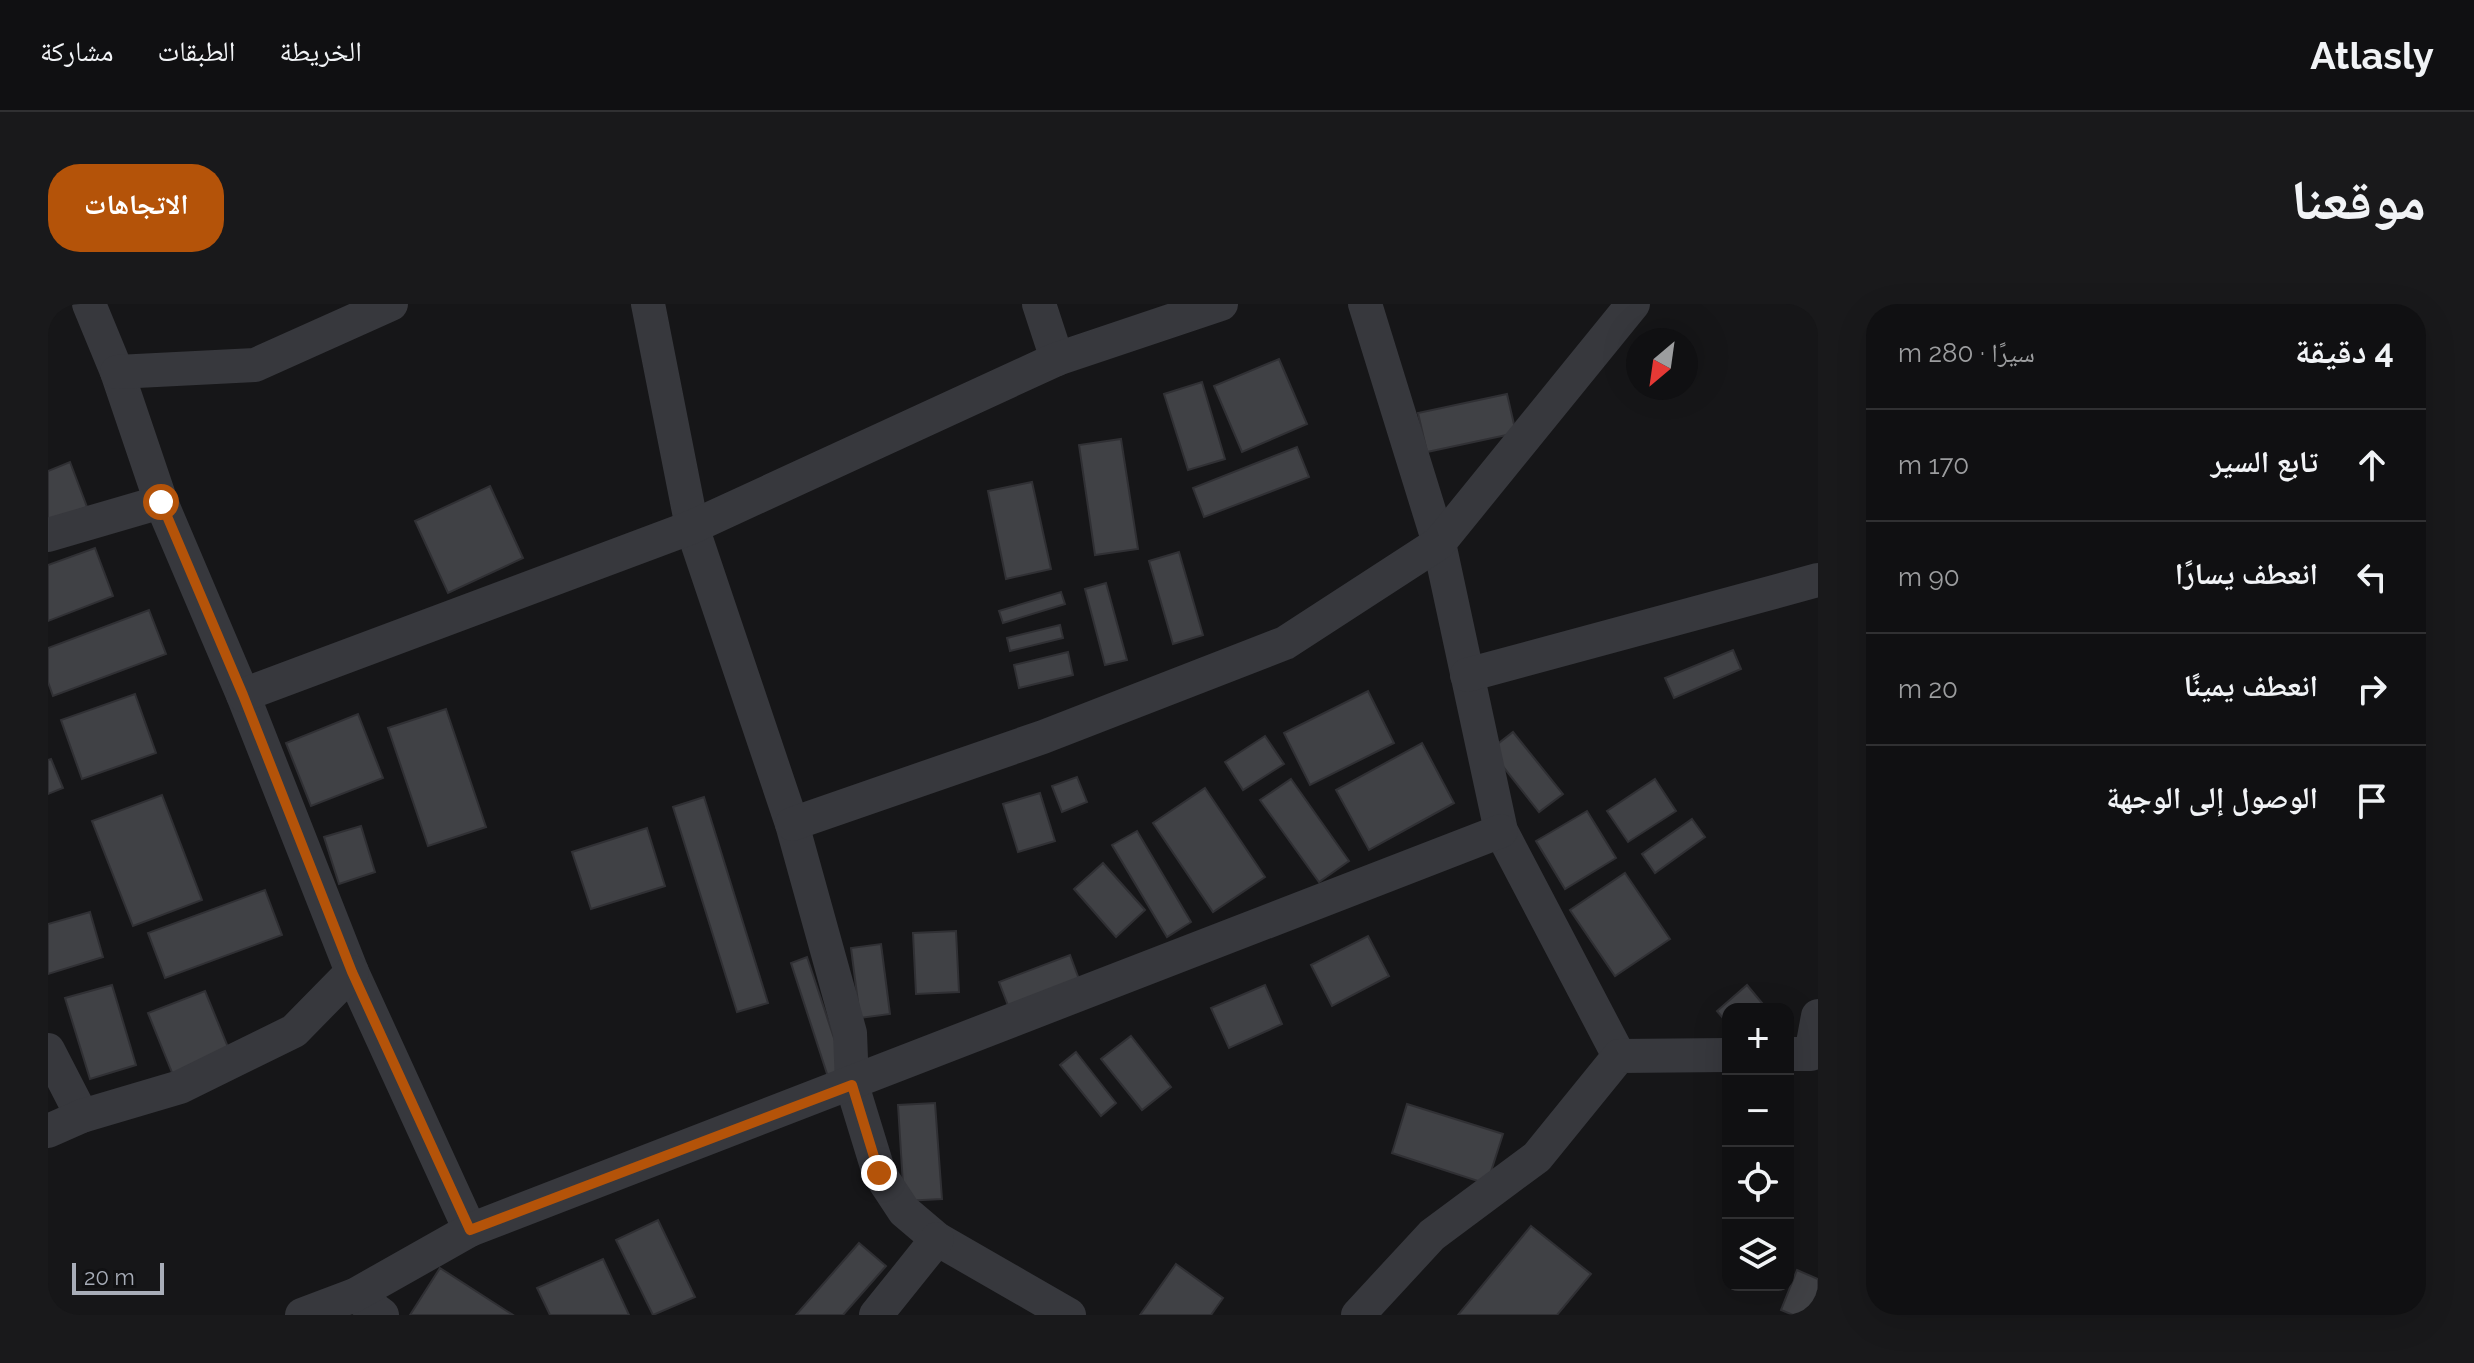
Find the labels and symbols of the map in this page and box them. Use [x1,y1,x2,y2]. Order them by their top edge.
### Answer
north arrow [1626,328,1698,400]
route start [143,484,179,520]
route end [861,1155,897,1191]
scale bar [72,1259,164,1295]

